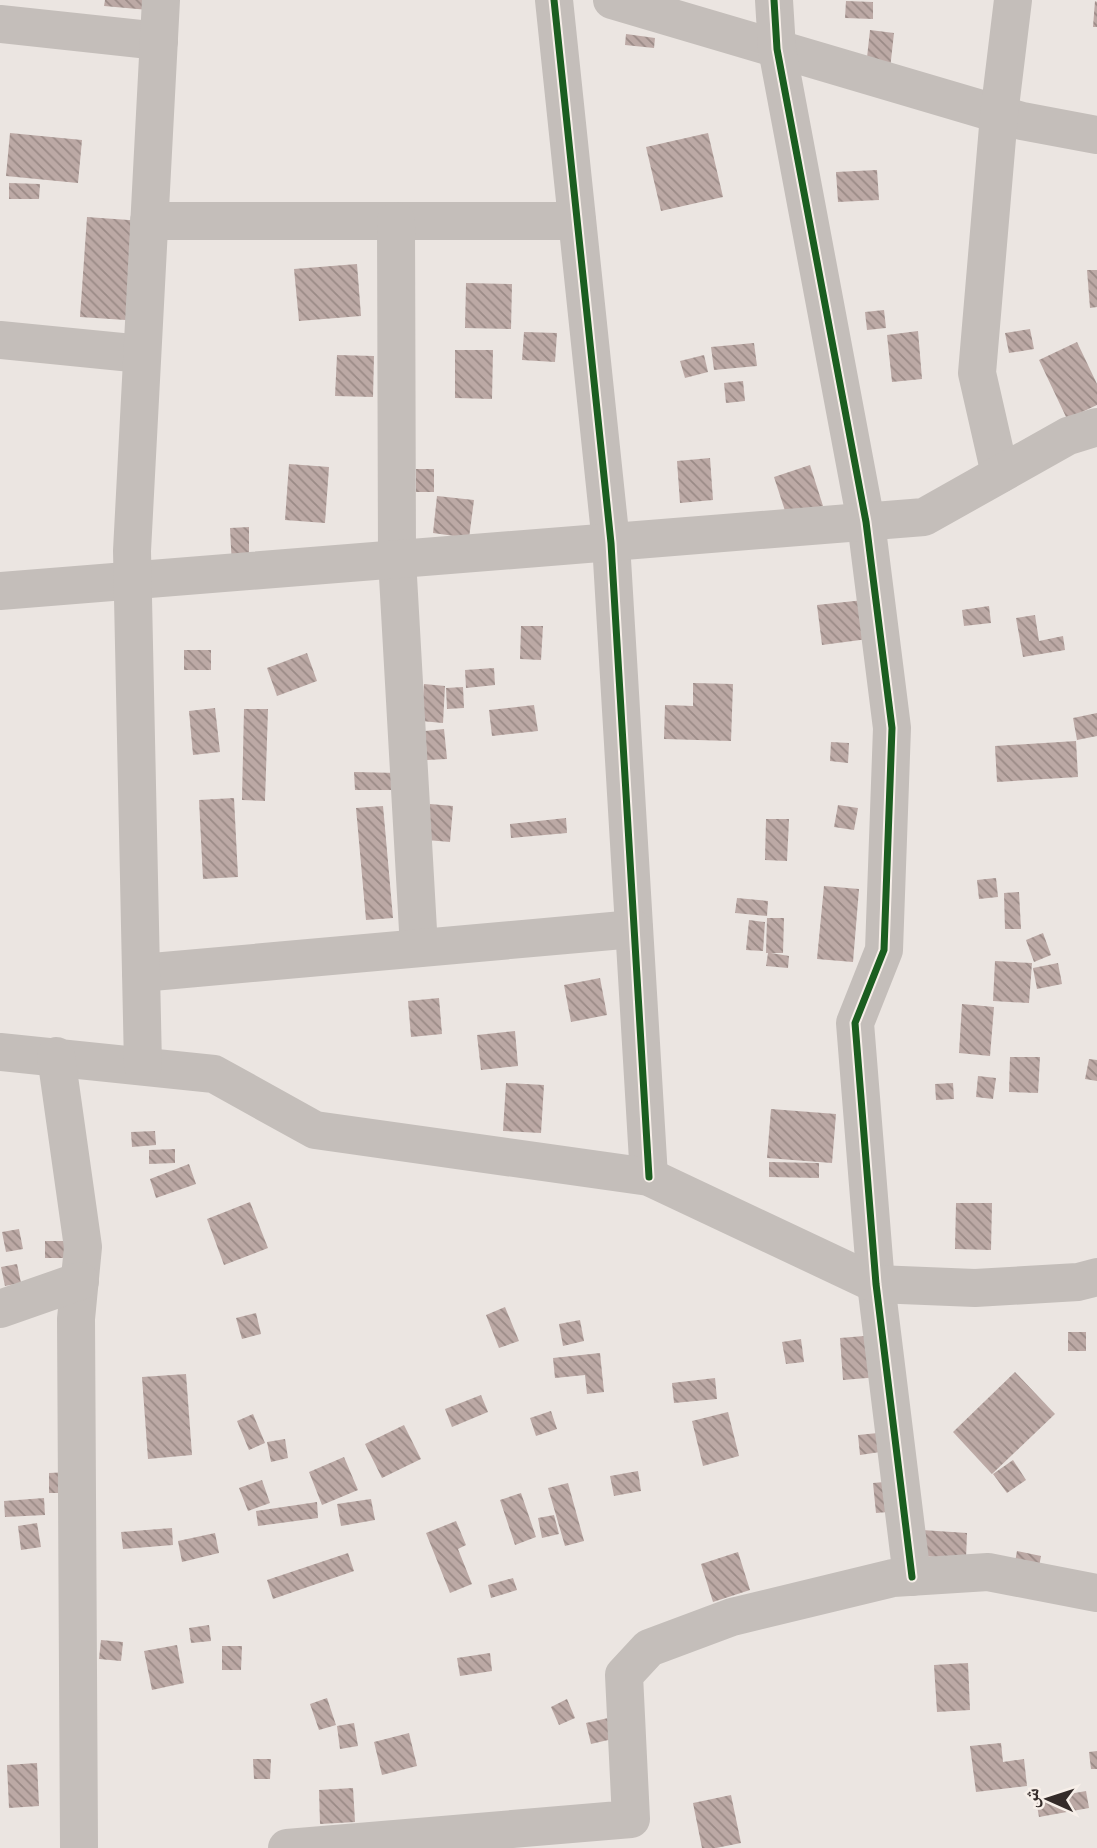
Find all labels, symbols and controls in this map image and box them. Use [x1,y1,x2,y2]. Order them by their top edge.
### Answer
north arrow [1013,1764,1083,1834]
text: ش [1016,1787,1046,1809]

